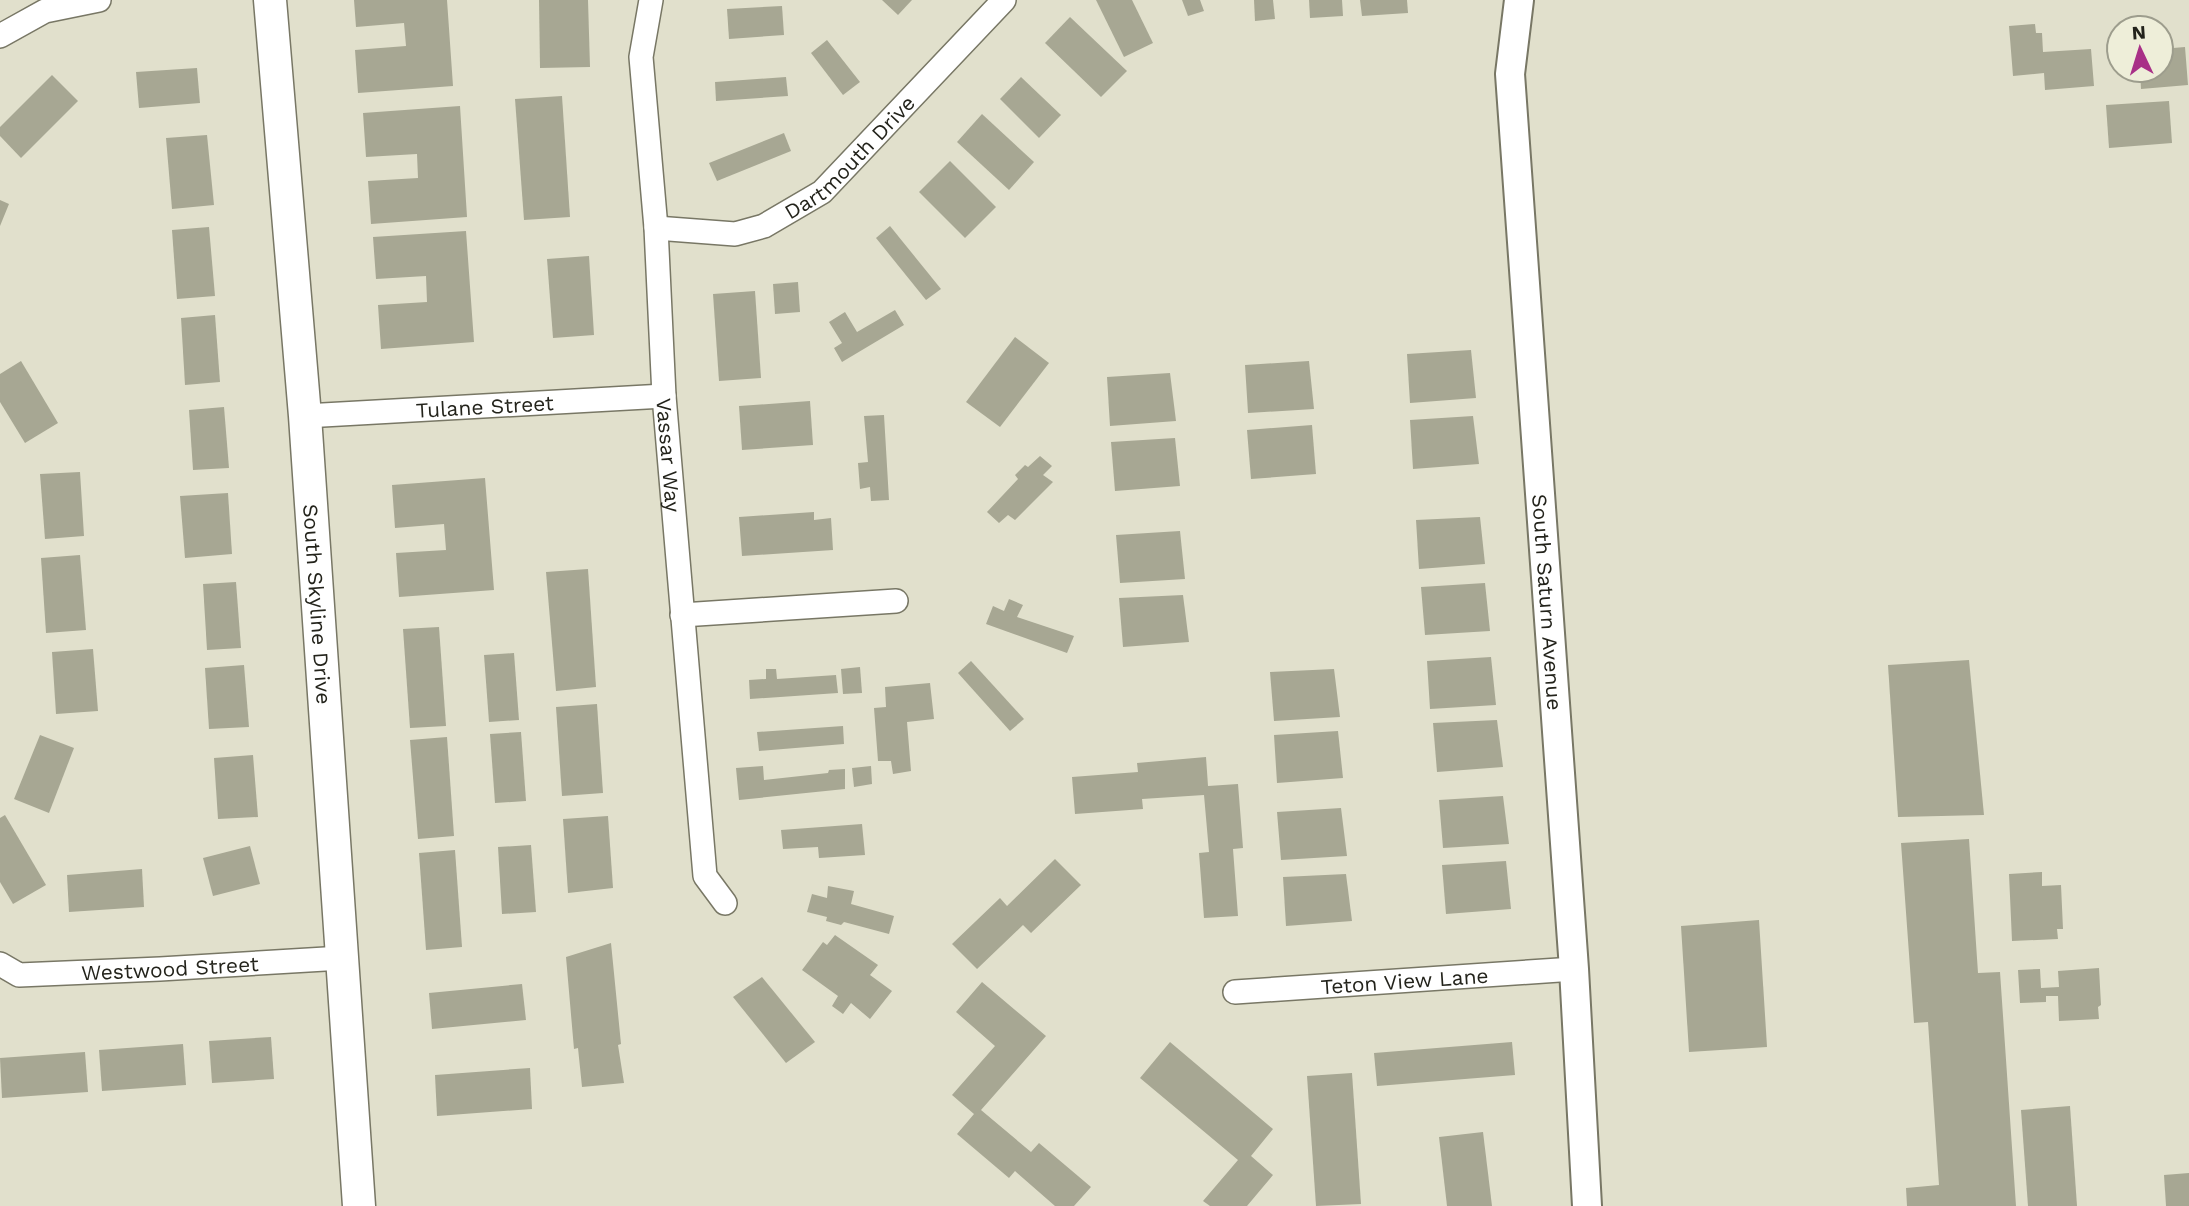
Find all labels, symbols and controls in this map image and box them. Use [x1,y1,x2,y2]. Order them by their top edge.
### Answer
north arrow [2105,14,2175,84]
text: N [2131,21,2147,45]
street label: Dartmouth Drive [780,90,920,224]
street label: Tulane Street [415,390,555,422]
street label: Vassar Way [652,397,686,513]
street label: South Saturn Avenue [1528,493,1568,711]
street label: South Skyline Drive [299,503,337,705]
street label: Westwood Street [81,951,259,985]
street label: Teton View Lane [1320,962,1489,999]

